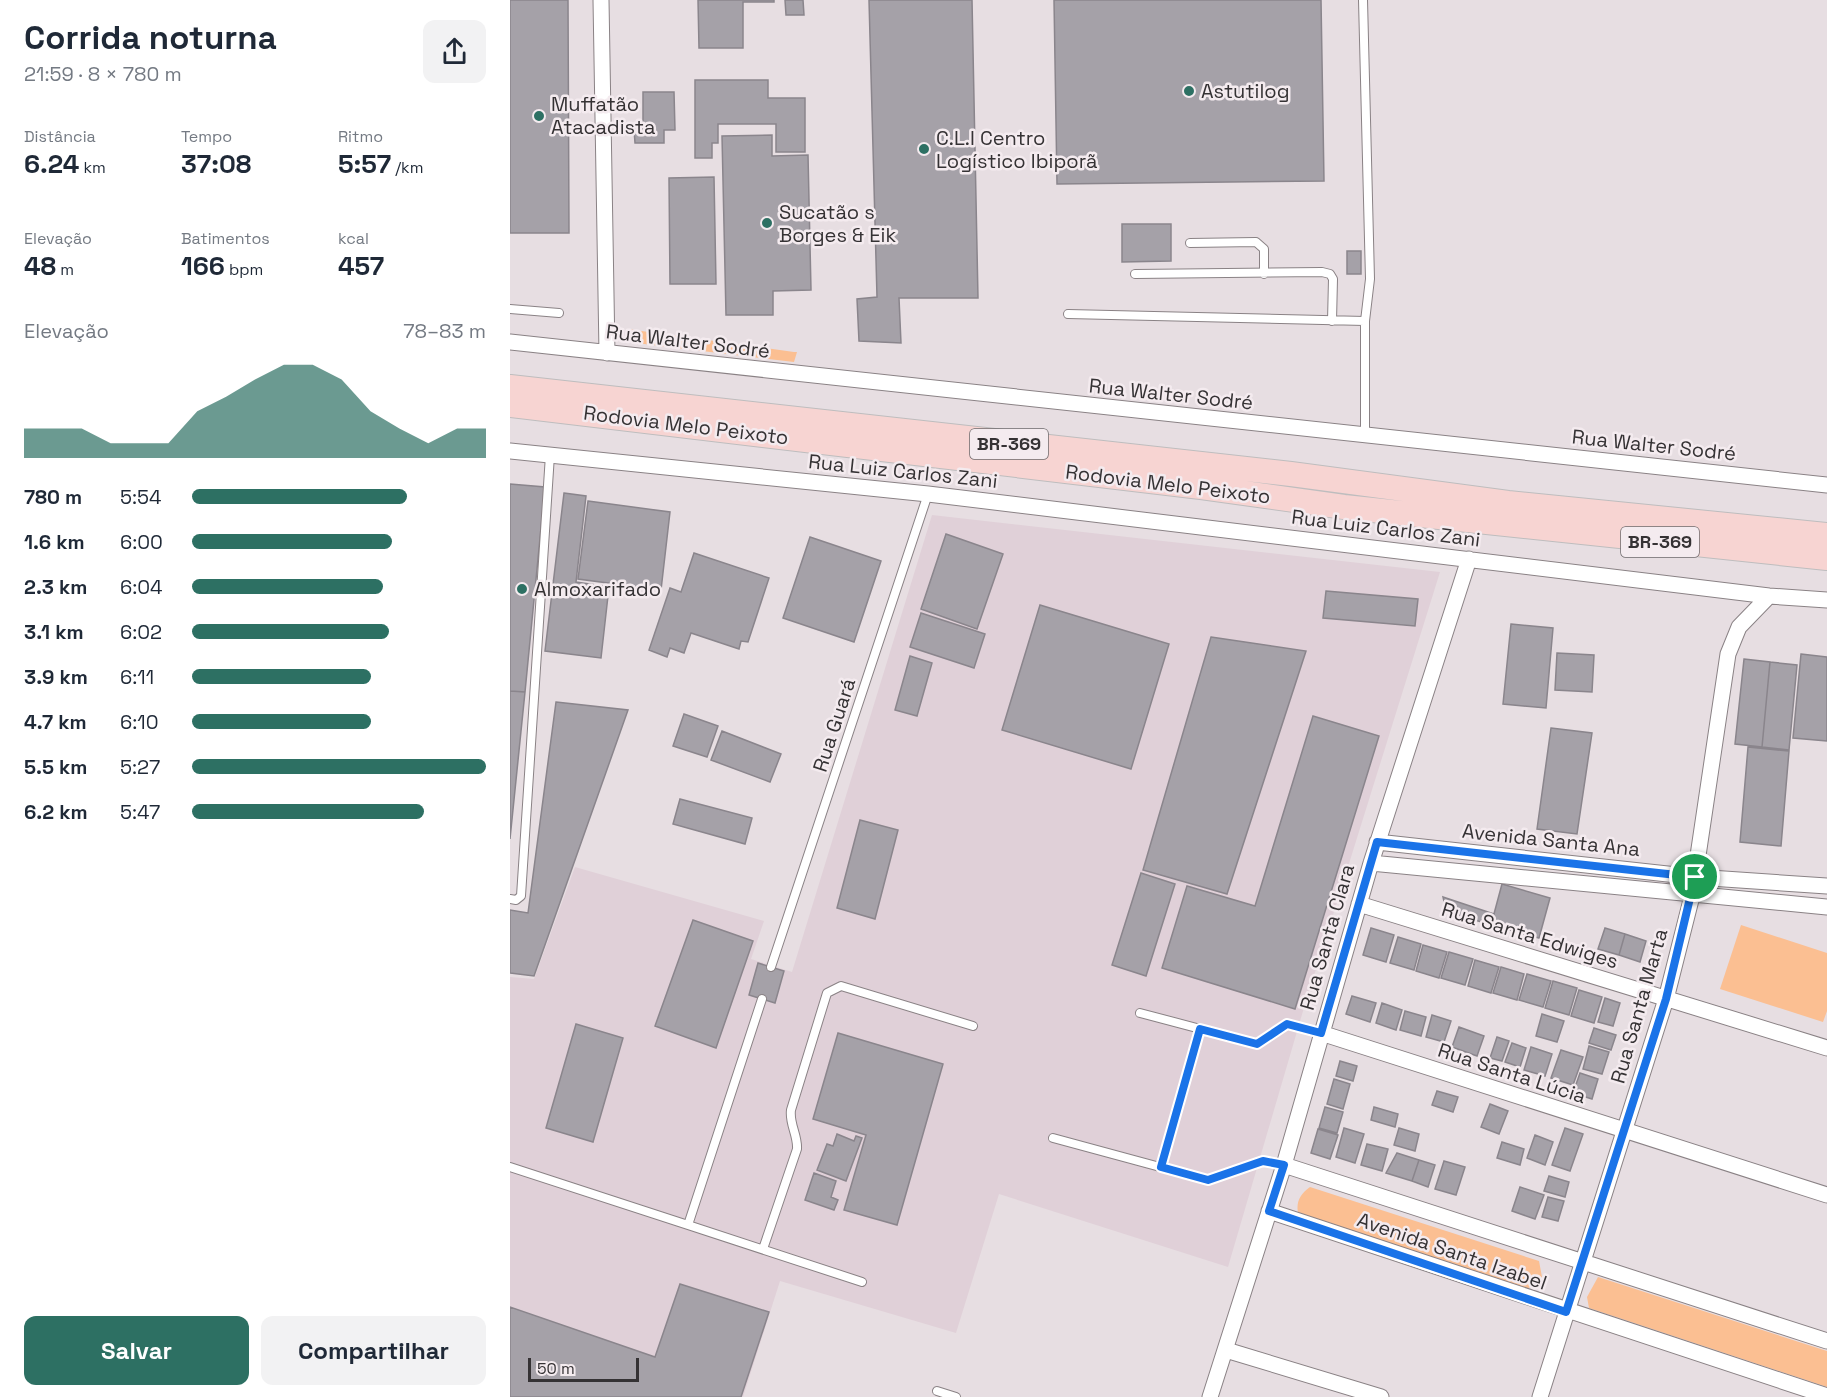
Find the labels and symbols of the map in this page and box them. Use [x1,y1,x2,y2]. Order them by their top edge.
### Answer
place label: Astutilog [1201,78,1290,104]
marker: Astutilog [1182,84,1196,98]
place label: Muffatão Atacadista [551,91,656,140]
marker: Muffatão Atacadista [532,109,546,123]
place label: C.L.I Centro Logístico Ibiporã [936,125,1097,174]
marker: C.L.I Centro Logístico Ibiporã [917,142,931,156]
place label: Sucatão s Borges & Eik [779,199,896,248]
marker: Sucatão s Borges & Eik [760,216,774,230]
street label: Rua Walter Sodré [605,318,771,364]
street label: Rua Walter Sodré [1088,372,1254,416]
street label: Rodovia Melo Peixoto [582,400,790,450]
street label: Rua Walter Sodré [1571,423,1737,467]
road number: BR-369 [970,429,1048,459]
street label: Rua Luiz Carlos Zani [807,448,999,494]
street label: Rodovia Melo Peixoto [1064,459,1272,509]
street label: Rua Luiz Carlos Zani [1290,504,1482,552]
road number: BR-369 [1621,527,1699,557]
place label: Almoxarifado [534,576,661,602]
marker: Almoxarifado [515,582,529,596]
street label: Rua Guará [807,675,861,775]
street label: Avenida Santa Ana [1461,818,1641,862]
pin [1669,851,1720,902]
street label: Rua Santa Clara [1294,861,1360,1013]
street label: Rua Santa Edwiges [1439,896,1621,974]
street label: Rua Santa Marta [1604,926,1674,1086]
street label: Rua Santa Lúcia [1435,1037,1589,1109]
street label: Avenida Santa Izabel [1354,1206,1550,1296]
scale bar [528,1355,639,1382]

